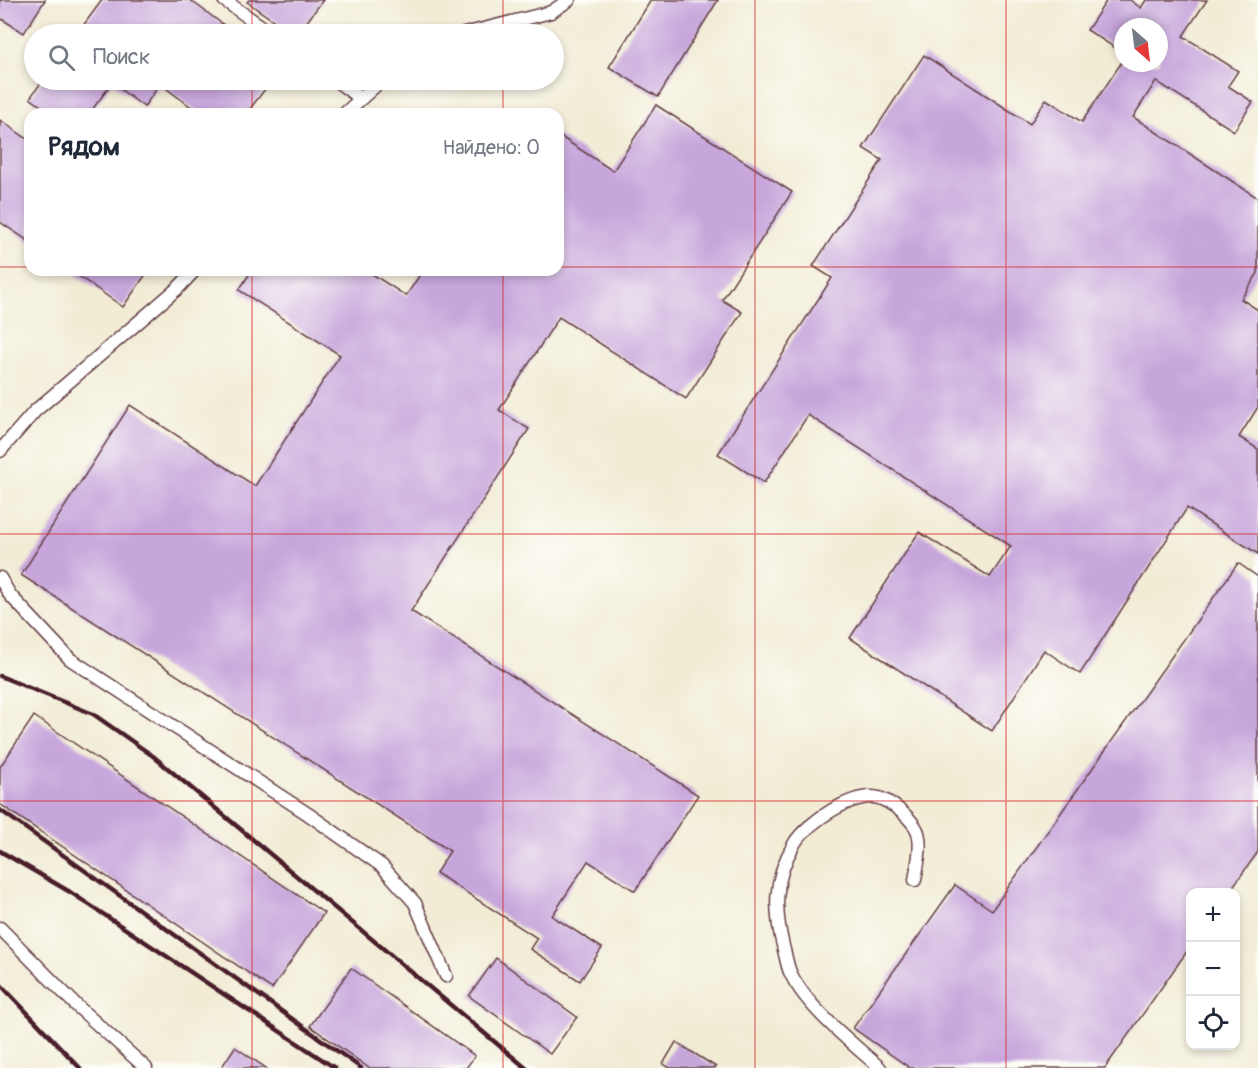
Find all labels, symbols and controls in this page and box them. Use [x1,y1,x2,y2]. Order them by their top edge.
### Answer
north arrow [1114,18,1168,72]
search box [24,24,564,90]
icon: search [45,41,78,74]
text: Поиск [93,43,150,71]
text: Рядом [48,131,120,163]
text: Найдено: 0 [443,135,540,160]
map controls [1186,888,1240,1050]
button: + [1186,888,1240,942]
button: − [1186,942,1240,996]
button: locate [1186,996,1240,1050]

